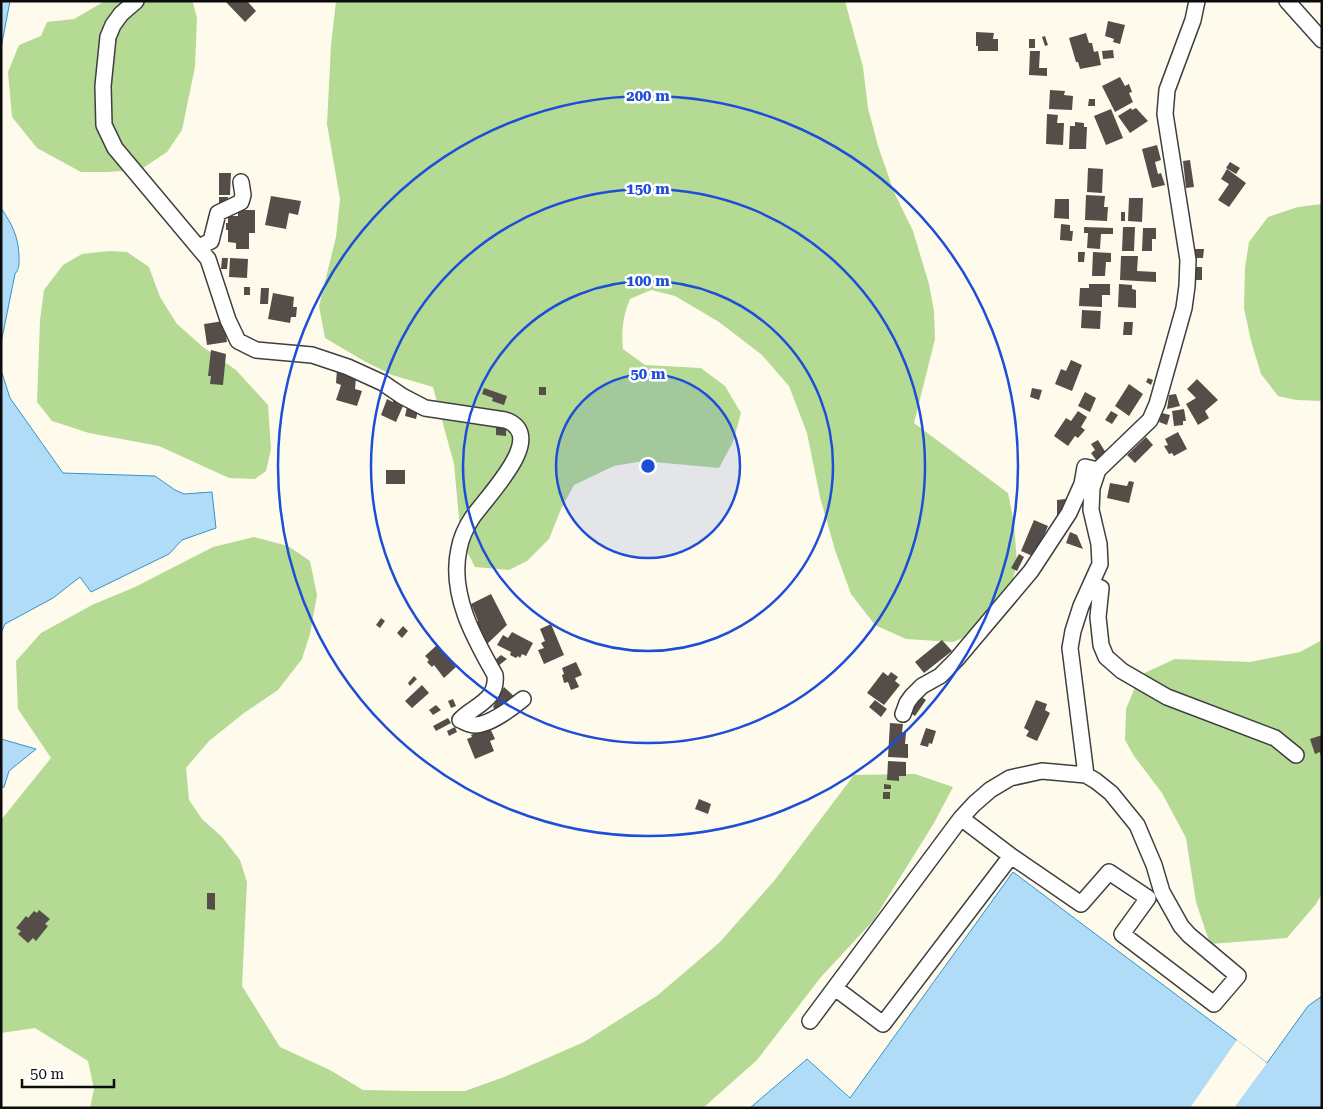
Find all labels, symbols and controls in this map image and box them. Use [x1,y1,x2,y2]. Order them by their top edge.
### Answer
text: 200 m [626,87,670,105]
text: 150 m [626,180,670,198]
text: 100 m [626,272,670,290]
text: 50 m [630,365,666,383]
centre of rings [639,457,657,475]
scale bar [22,1056,115,1088]
text: 50 m [30,1065,65,1083]

